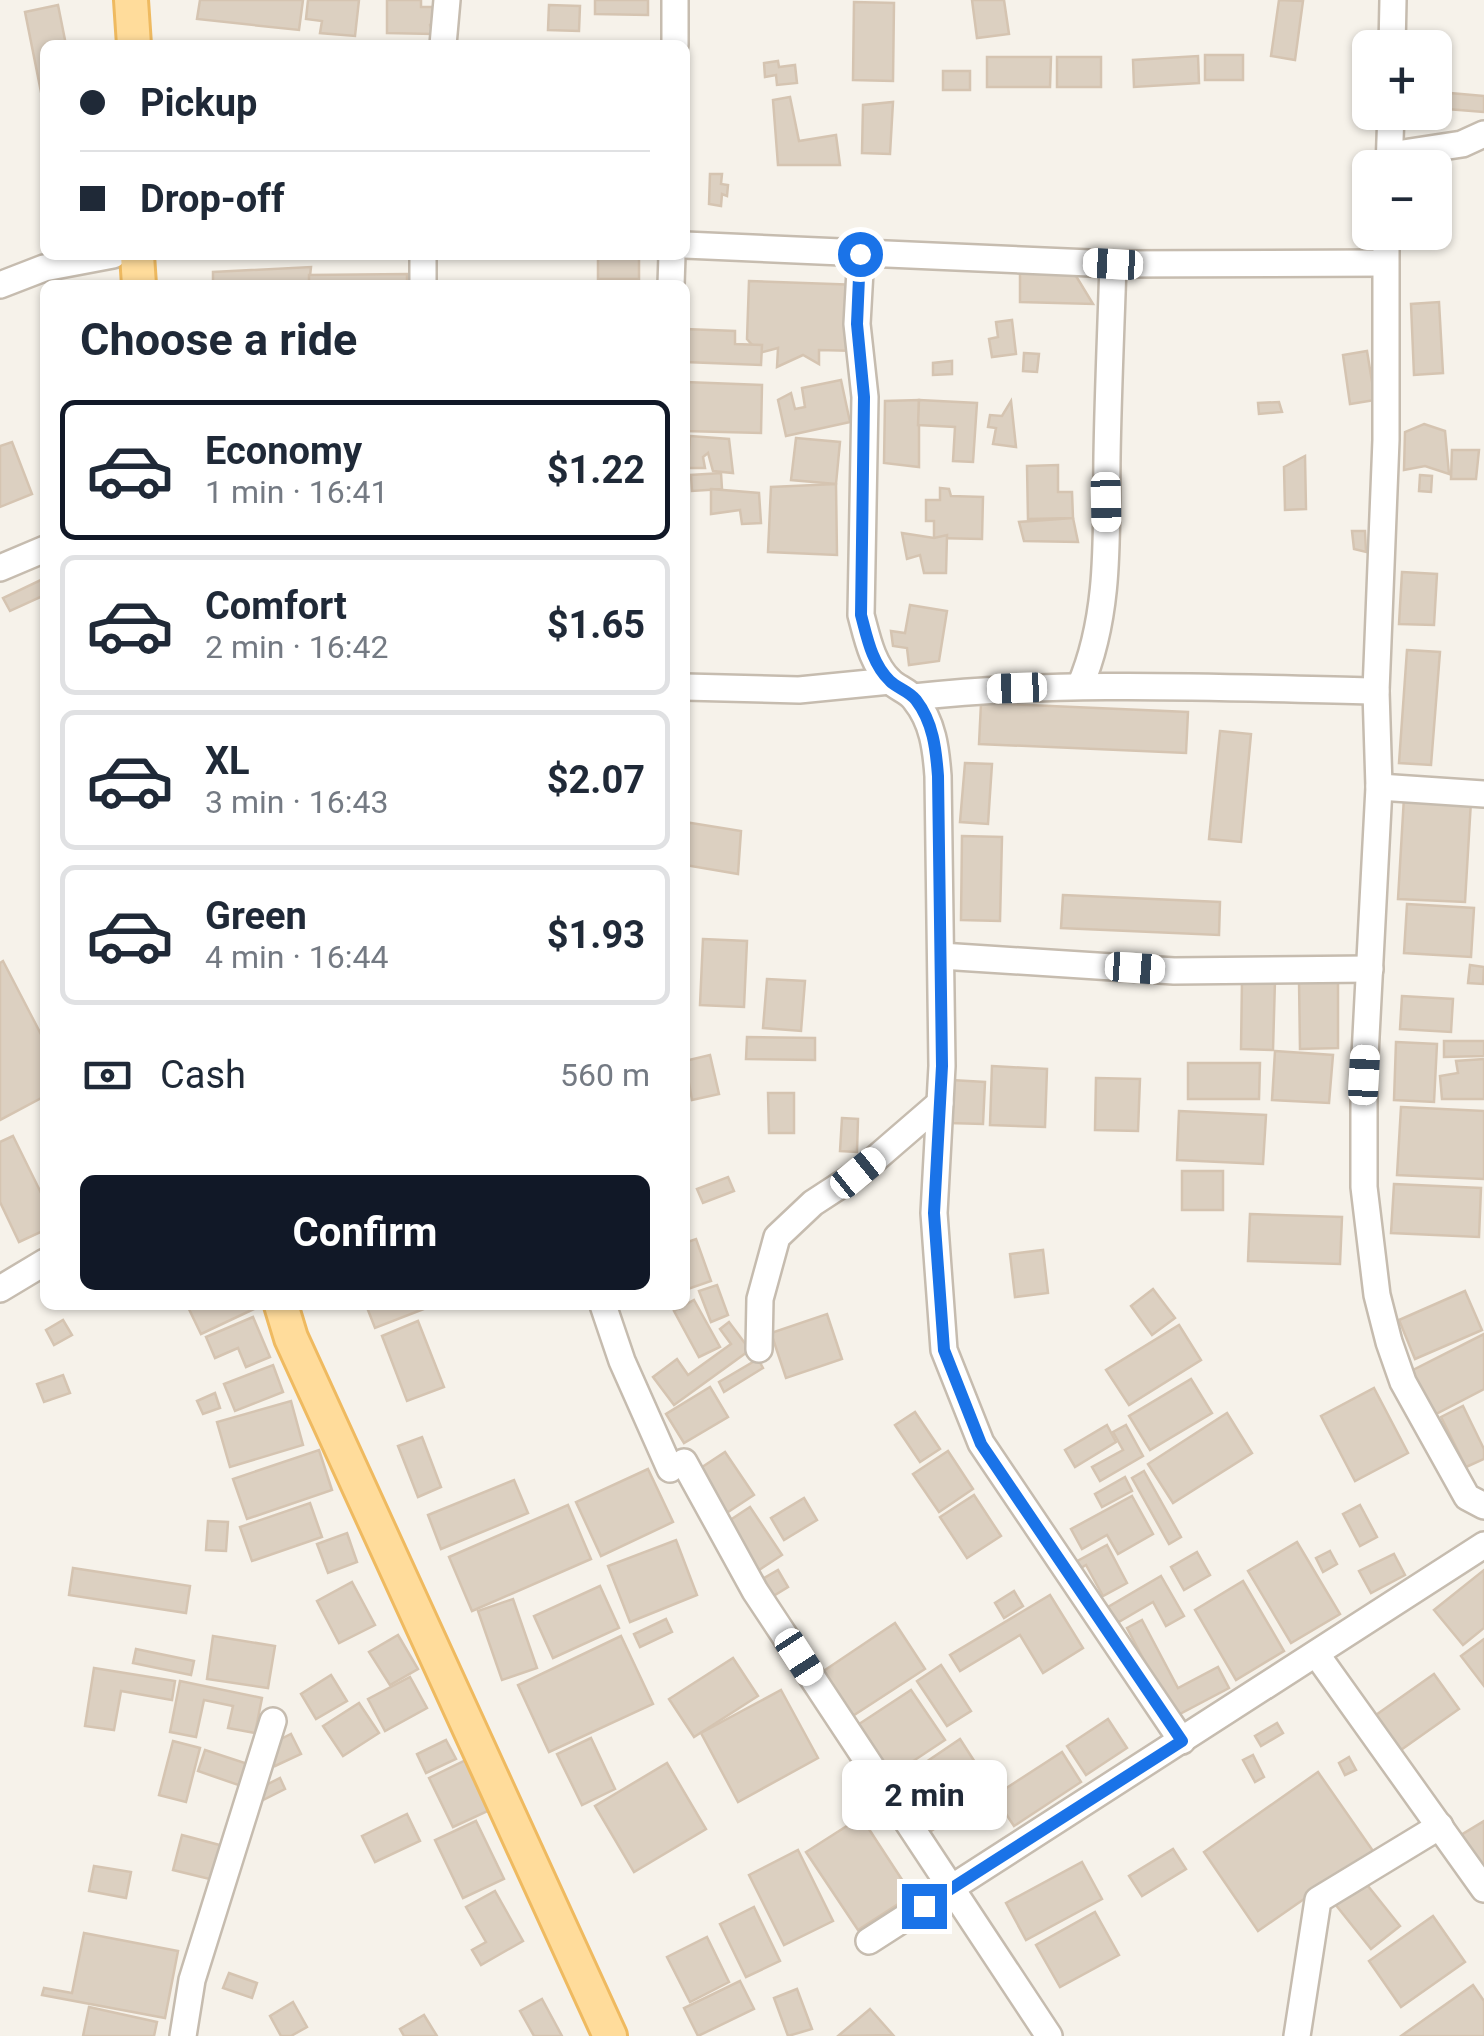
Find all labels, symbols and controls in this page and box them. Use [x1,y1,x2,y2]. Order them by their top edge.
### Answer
map controls [1352,30,1452,250]
button: + [1352,30,1452,130]
text: Pickup [140,81,257,125]
button: − [1352,150,1452,250]
text: Drop-off [140,177,285,221]
route start [838,232,883,277]
car [1082,247,1144,281]
text: Choose a ride [80,313,357,366]
icon: car [85,425,175,515]
text: Economy [205,429,362,473]
text: $1.22 [547,448,645,492]
car [1090,472,1122,532]
text: 1 min · 16:41 [205,473,388,511]
icon: car [85,580,175,670]
text: Comfort [205,584,347,628]
text: $1.65 [547,603,645,647]
text: 2 min · 16:42 [205,628,388,666]
car [986,672,1048,704]
icon: car [85,735,175,825]
text: XL [205,739,250,783]
text: $2.07 [547,758,645,802]
text: 3 min · 16:43 [205,783,388,821]
icon: car [85,890,175,980]
text: Green [205,894,307,938]
text: $1.93 [547,913,645,957]
text: 4 min · 16:44 [205,938,388,976]
car [1104,951,1166,985]
car [1347,1044,1381,1106]
icon: cash [80,1048,135,1103]
text: Cash [160,1053,246,1097]
text: 560 m [560,1056,650,1094]
car [825,1142,891,1204]
button: Confirm [80,1175,650,1290]
car [770,1624,828,1690]
callout: 2 min [842,1761,1006,1831]
text: 2 min [884,1776,965,1814]
route end [902,1884,947,1929]

